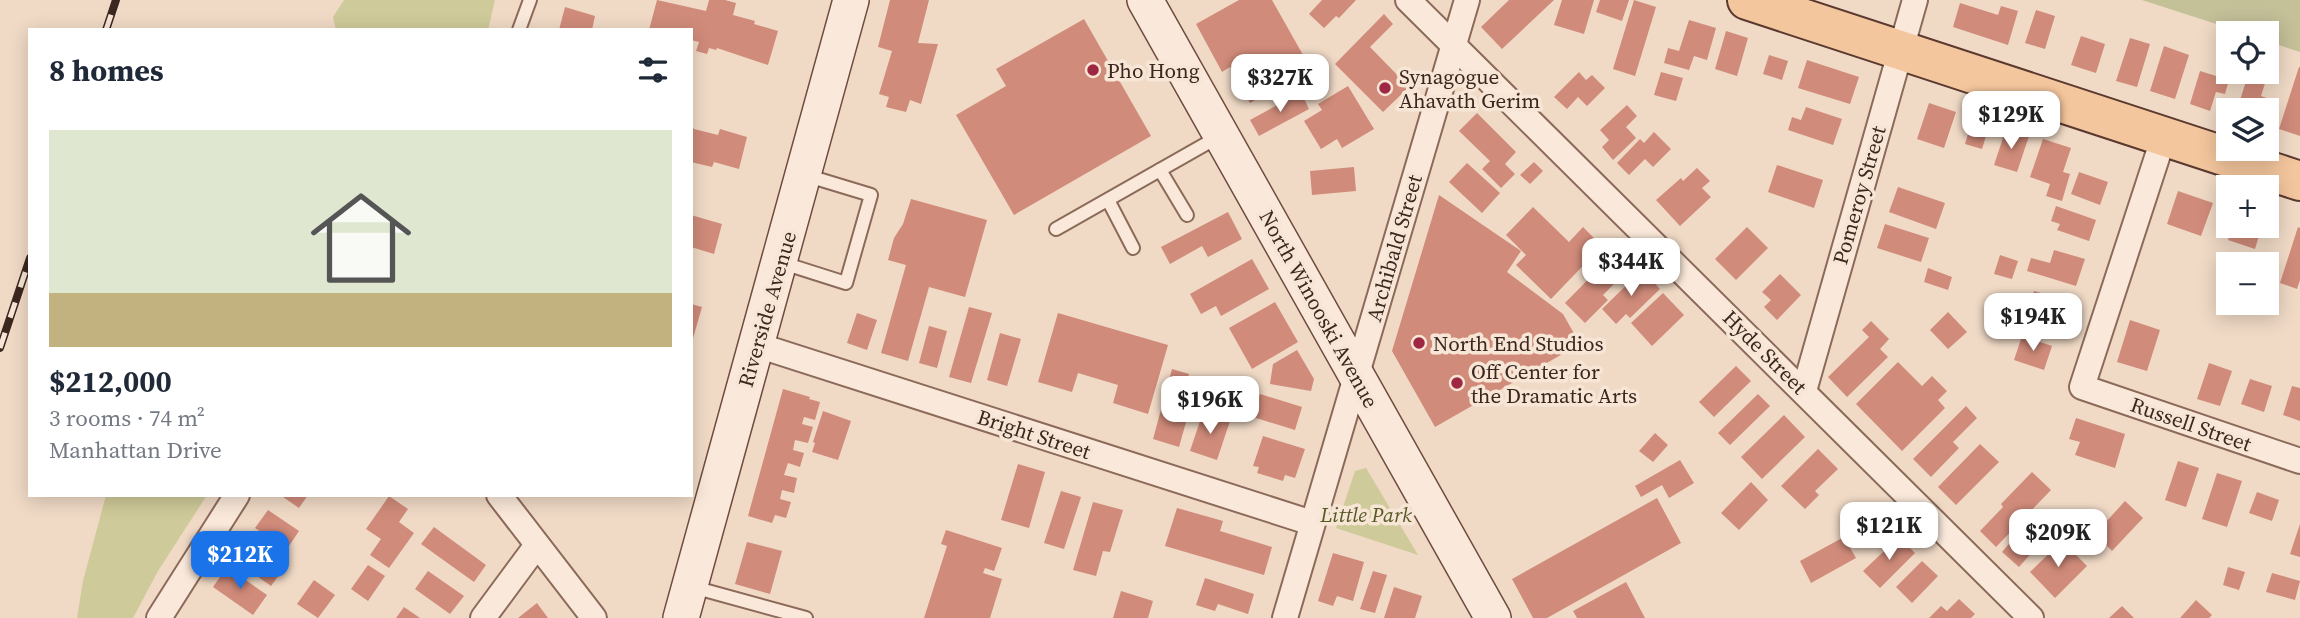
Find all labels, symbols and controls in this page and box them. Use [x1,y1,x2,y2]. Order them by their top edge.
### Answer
map controls [2216,21,2279,315]
button: locate [2216,21,2279,84]
text: 8 homes [49,50,164,91]
icon: filters [634,51,672,89]
pin: $327K [1231,54,1329,114]
place label: Pho Hong [1107,56,1200,85]
text: $327K [1247,61,1313,93]
marker: Pho Hong [1085,62,1101,78]
place label: Synagogue Ahavath Gerim [1399,62,1540,115]
marker: Synagogue Ahavath Gerim [1377,80,1393,96]
pin: $129K [1962,92,2060,151]
text: $129K [1978,98,2044,130]
button: layers [2216,98,2279,161]
street label: Pomeroy Street [1825,122,1893,268]
street label: Archibald Street [1359,171,1429,325]
icon: home [298,175,424,301]
button: + [2216,175,2279,238]
street label: North Winooski Avenue [1253,205,1385,413]
street label: Riverside Avenue [731,228,803,390]
pin: $344K [1582,238,1680,298]
text: $344K [1598,245,1664,277]
button: − [2216,252,2279,315]
pin: $194K [1984,294,2082,353]
text: $194K [2000,300,2066,332]
street label: Hyde Street [1717,304,1814,401]
place label: North End Studios [1433,329,1604,358]
marker: North End Studios [1411,335,1427,351]
place label: Off Center for the Dramatic Arts [1471,357,1637,410]
text: $212,000 [49,361,172,402]
marker: Off Center for the Dramatic Arts [1449,375,1465,391]
pin: $196K [1161,376,1259,436]
text: $196K [1177,383,1243,415]
street label: Russell Street [2127,390,2256,458]
text: 3 rooms · 74 m² [49,402,205,434]
street label: Bright Street [974,402,1095,466]
text: Manhattan Drive [49,434,222,466]
park label: Little Park [1319,500,1412,529]
pin: $121K [1840,503,1938,562]
text: $121K [1856,509,1922,541]
pin: $209K [2009,510,2107,569]
text: $209K [2025,516,2091,548]
pin: $212K [191,532,289,591]
text: $212K [207,538,273,570]

